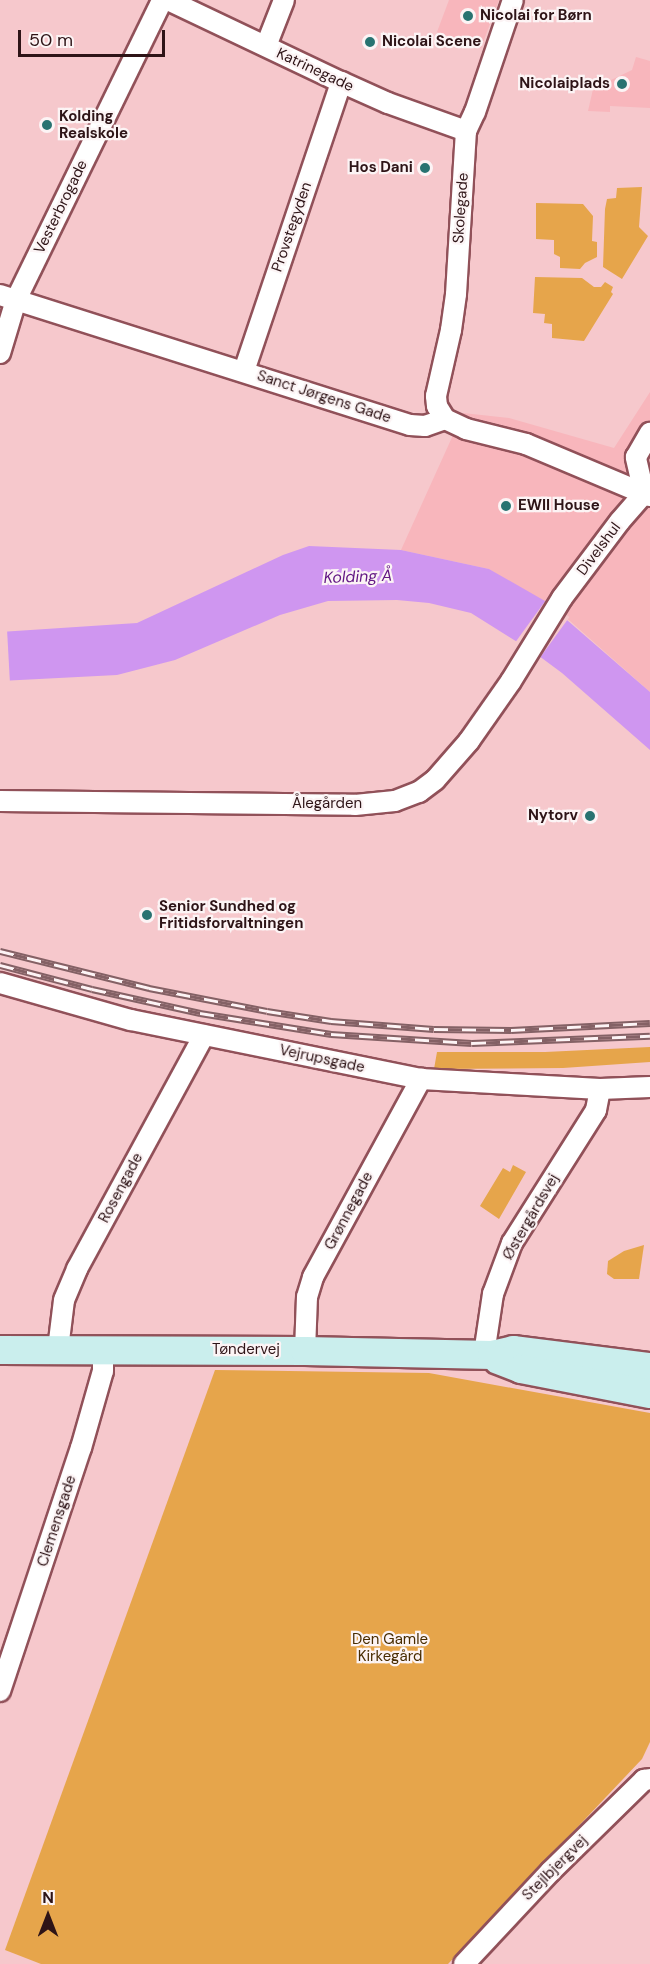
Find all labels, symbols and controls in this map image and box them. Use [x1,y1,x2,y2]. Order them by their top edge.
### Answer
place label: Nicolai for Børn [480,7,592,25]
marker: Nicolai for Børn [461,9,475,23]
scale bar [21,18,168,56]
text: 50 m [29,28,73,52]
place label: Nicolai Scene [382,33,481,51]
marker: Nicolai Scene [363,35,377,49]
street label: Katrinegade [274,44,356,96]
place label: Nicolaiplads [519,75,610,93]
marker: Nicolaiplads [615,77,629,91]
place label: Kolding Realskole [59,107,128,142]
marker: Kolding Realskole [40,118,54,132]
street label: Vesterbrogade [31,157,91,257]
place label: Hos Dani [349,159,413,177]
marker: Hos Dani [418,161,432,175]
street label: Skolegade [450,172,472,244]
street label: Provstegyden [268,180,316,274]
street label: Sanct Jørgens Gade [255,367,393,427]
place label: EWII House [518,497,600,515]
marker: EWII House [499,499,513,513]
street label: Divelshul [573,519,625,579]
water label: Kolding Å [323,566,393,588]
street label: Ålegården [292,795,362,813]
place label: Nytorv [528,807,578,825]
marker: Nytorv [583,809,597,823]
place label: Senior Sundhed og Fritidsforvaltningen [159,897,303,932]
marker: Senior Sundhed og Fritidsforvaltningen [140,908,154,922]
street label: Vejrupsgade [278,1041,366,1077]
street label: Rosengade [95,1150,147,1226]
street label: Grønnegade [321,1169,377,1253]
street label: Østergårdsvej [499,1171,563,1263]
street label: Tøndervej [212,1341,280,1359]
street label: Clemensgade [34,1473,80,1569]
park label: Den Gamle Kirkegård [352,1630,428,1665]
street label: Stejlbjergvej [519,1832,591,1904]
north arrow [18,1886,78,1946]
text: N [42,1887,54,1908]

